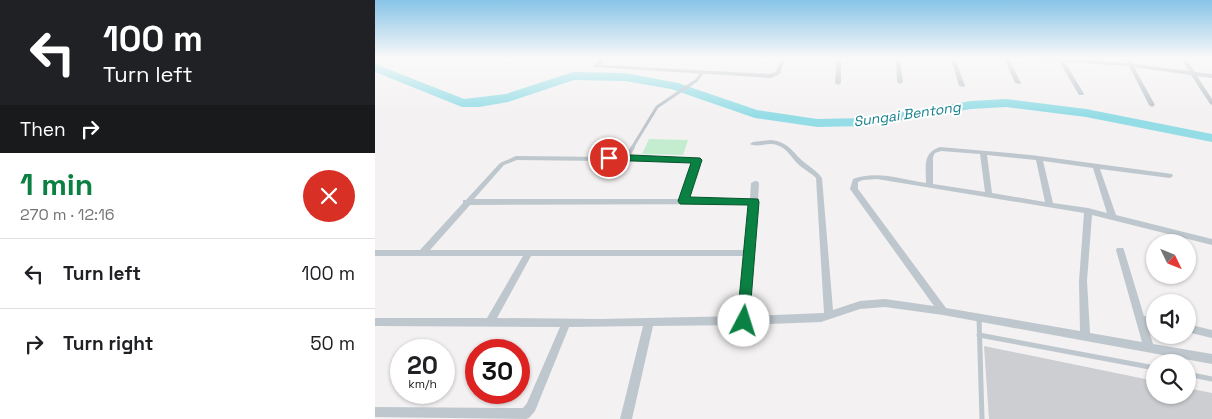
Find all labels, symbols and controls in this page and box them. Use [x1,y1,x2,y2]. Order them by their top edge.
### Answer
text: 100 m [103,17,203,61]
icon: left [20,20,85,85]
text: Turn left [103,60,193,88]
water label: Sungai Bentong [852,97,963,130]
icon: right [76,115,104,143]
text: Then [20,117,66,142]
pin [588,137,630,179]
icon: arrive [595,144,623,172]
text: 1 min [20,165,93,204]
button: close [303,170,355,222]
text: 270 m · 12:16 [20,204,115,225]
north arrow [1146,234,1196,284]
map controls [1146,234,1196,404]
icon: left [20,260,48,288]
text: Turn left [63,261,141,286]
text: 100 m [301,261,355,286]
position arrow [717,294,769,346]
button: sound [1146,294,1196,344]
icon: right [20,330,48,358]
text: Turn right [63,331,153,356]
text: 50 m [310,331,355,356]
speed limit sign: 30 [465,339,530,404]
text: 20 [407,349,438,381]
button: search [1146,354,1196,404]
text: km/h [408,376,437,392]

